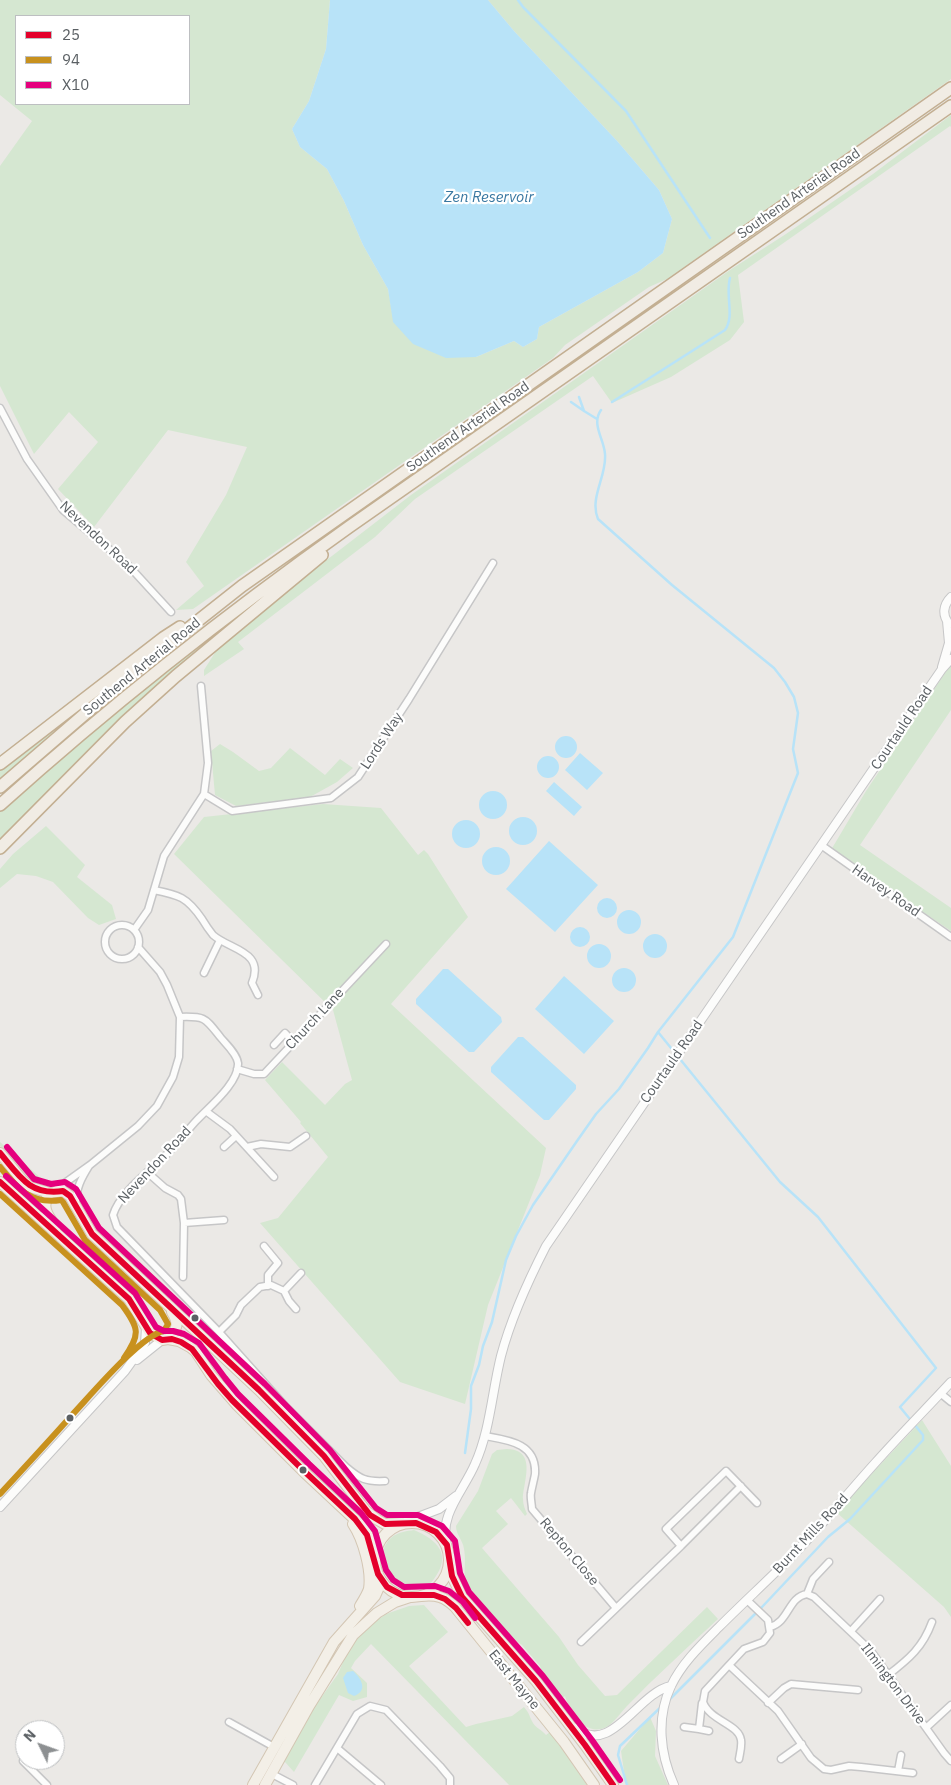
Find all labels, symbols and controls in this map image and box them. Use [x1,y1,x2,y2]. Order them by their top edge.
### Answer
legend [15,15,190,105]
text: 25 [62,25,80,44]
text: 94 [62,50,80,69]
text: X10 [62,75,89,94]
street label: Southend Arterial Road [734,145,864,243]
water label: Zen Reservoir [444,189,534,207]
street label: Southend Arterial Road [403,378,533,476]
street label: Nevendon Road [56,498,140,578]
street label: Southend Arterial Road [80,615,204,719]
street label: Courtauld Road [868,683,936,773]
street label: Lords Way [357,709,407,773]
street label: Harvey Road [849,861,923,921]
street label: Church Lane [282,985,348,1053]
street label: Courtauld Road [637,1017,707,1107]
street label: Nevendon Road [115,1123,195,1207]
unlabelled marker [190,1313,200,1323]
unlabelled marker [65,1413,75,1423]
unlabelled marker [298,1465,308,1475]
street label: Burnt Mills Road [770,1491,852,1577]
street label: Repton Close [536,1515,602,1589]
street label: Ilmington Drive [857,1640,929,1728]
street label: East Mayne [485,1647,543,1713]
north arrow [15,1720,65,1770]
text: N [20,1726,40,1745]

